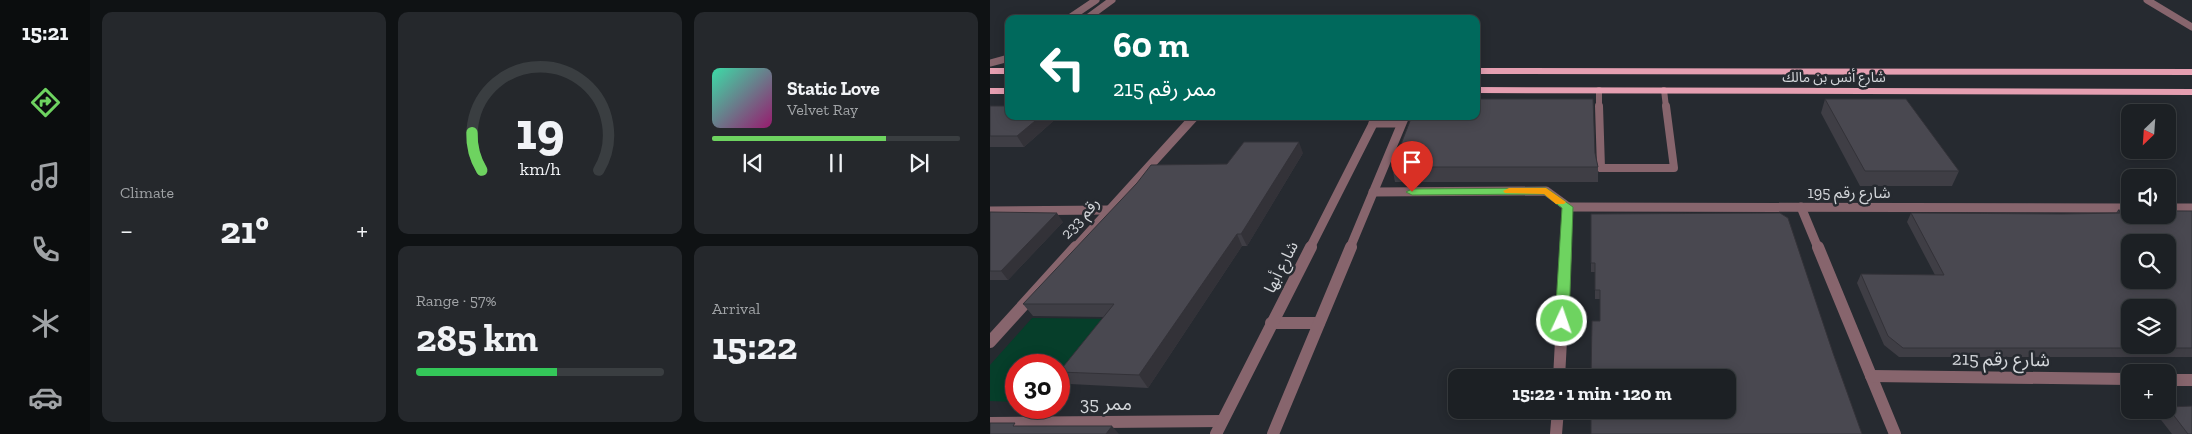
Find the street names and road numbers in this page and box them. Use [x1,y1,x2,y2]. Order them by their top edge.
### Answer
street label: شارع أنس بن مالك [1782,68,1886,88]
street label: شارع رقم 195 [1808,183,1890,205]
street label: رقم 233 [1057,193,1106,245]
street label: شارع أبها [1260,238,1305,297]
street label: شارع رقم 215 [1952,347,2050,374]
street label: ممر 35 [1080,392,1132,415]

